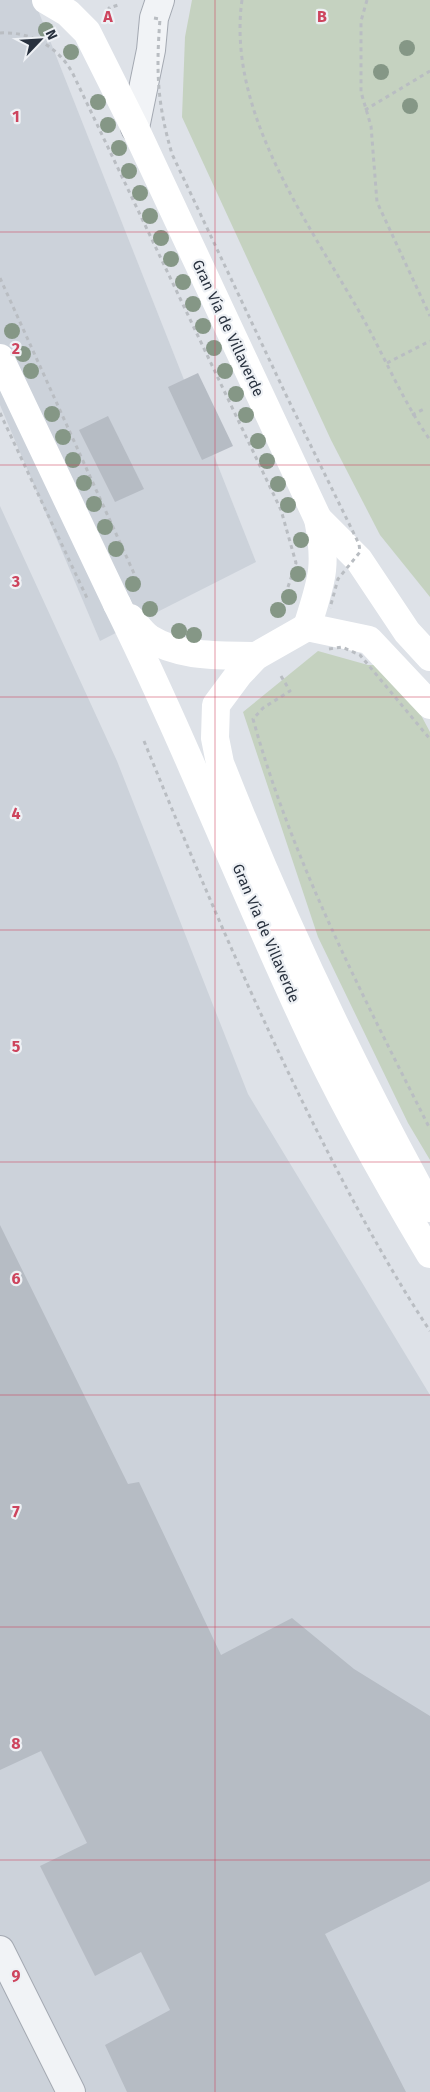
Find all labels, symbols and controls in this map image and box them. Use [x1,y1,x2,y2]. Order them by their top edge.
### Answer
text: A [102,7,113,26]
text: B [317,7,327,26]
north arrow [15,15,65,65]
text: N [42,27,61,43]
text: 1 [12,107,20,126]
street label: Gran Vía de Villaverde [188,257,268,399]
text: 2 [12,339,20,358]
text: 3 [11,572,20,591]
text: 4 [11,804,21,823]
street label: Gran Vía de Villaverde [229,861,303,1005]
text: 5 [12,1037,21,1056]
text: 6 [11,1269,21,1288]
text: 7 [12,1502,20,1521]
text: 8 [11,1734,21,1753]
text: 9 [12,1966,21,1985]

